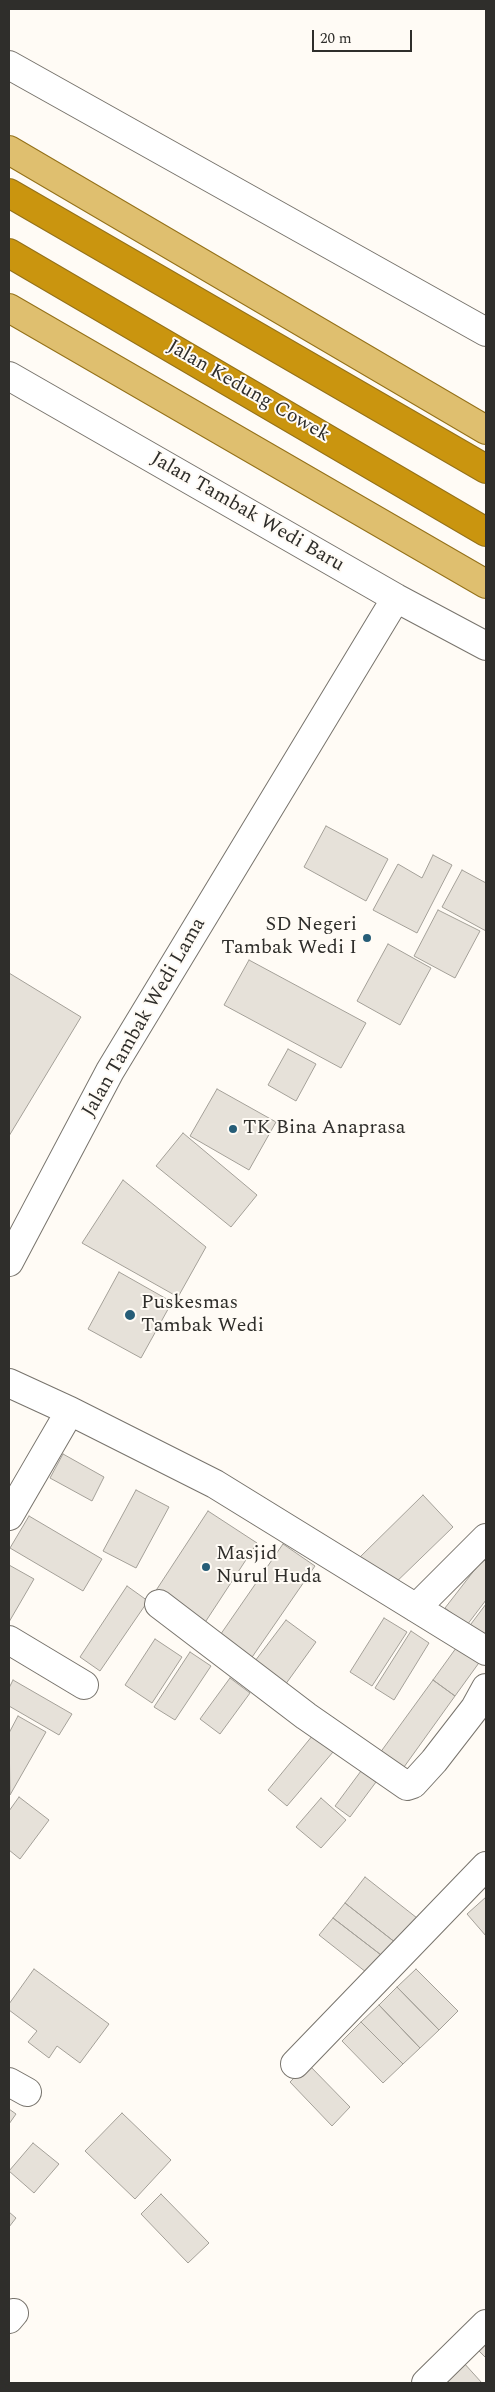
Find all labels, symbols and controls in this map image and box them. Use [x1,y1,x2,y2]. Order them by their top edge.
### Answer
scale bar [315,20,415,52]
text: 20 m [320,27,352,50]
street label: Jalan Kedung Cowek [162,336,334,448]
street label: Jalan Tambak Wedi Baru [146,448,348,578]
street label: Jalan Tambak Wedi Lama [78,914,212,1122]
place label: SD Negeri Tambak Wedi I [221,914,357,961]
marker: SD Negeri Tambak Wedi I [361,932,373,944]
place label: TK Bina Anaprasa [243,1117,406,1141]
marker: TK Bina Anaprasa [227,1123,239,1135]
place label: Puskesmas Tambak Wedi [141,1292,264,1339]
marker: Puskesmas Tambak Wedi [123,1308,137,1322]
place label: Masjid Nurul Huda [216,1543,322,1590]
marker: Masjid Nurul Huda [200,1561,212,1573]

